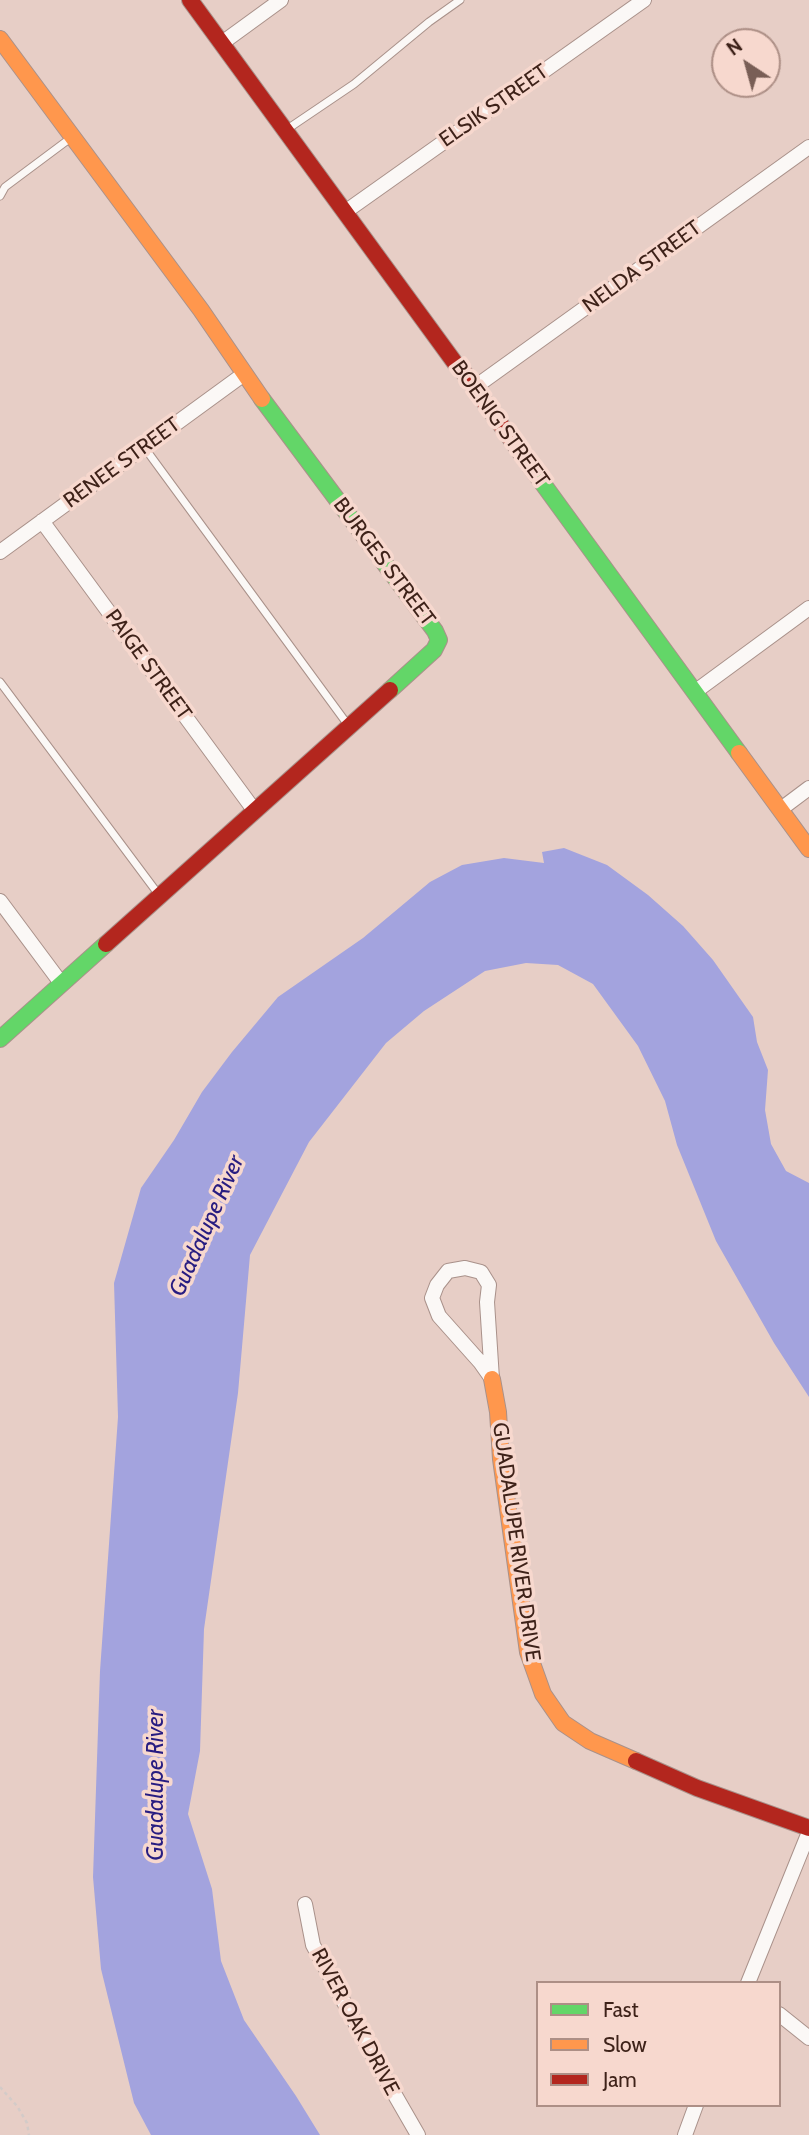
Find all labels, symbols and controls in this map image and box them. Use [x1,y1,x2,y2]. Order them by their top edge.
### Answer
north arrow [711,28,781,98]
text: N [722,34,747,60]
street label: ELSIK STREET [435,59,553,153]
street label: NELDA STREET [578,216,706,318]
street label: BOENIG STREET [446,356,554,492]
street label: RENEE STREET [59,412,185,514]
street label: BURGES STREET [328,493,440,631]
street label: PAIGE STREET [99,605,197,725]
water label: Guadalupe River [164,1151,250,1301]
street label: GUADALUPE RIVER DRIVE [487,1421,545,1663]
water label: Guadalupe River [142,1709,170,1861]
street label: RIVER OAK DRIVE [306,1944,404,2100]
legend [536,1981,781,2107]
text: Fast [603,1997,639,2022]
text: Slow [603,2032,647,2057]
text: Jam [603,2067,637,2092]

